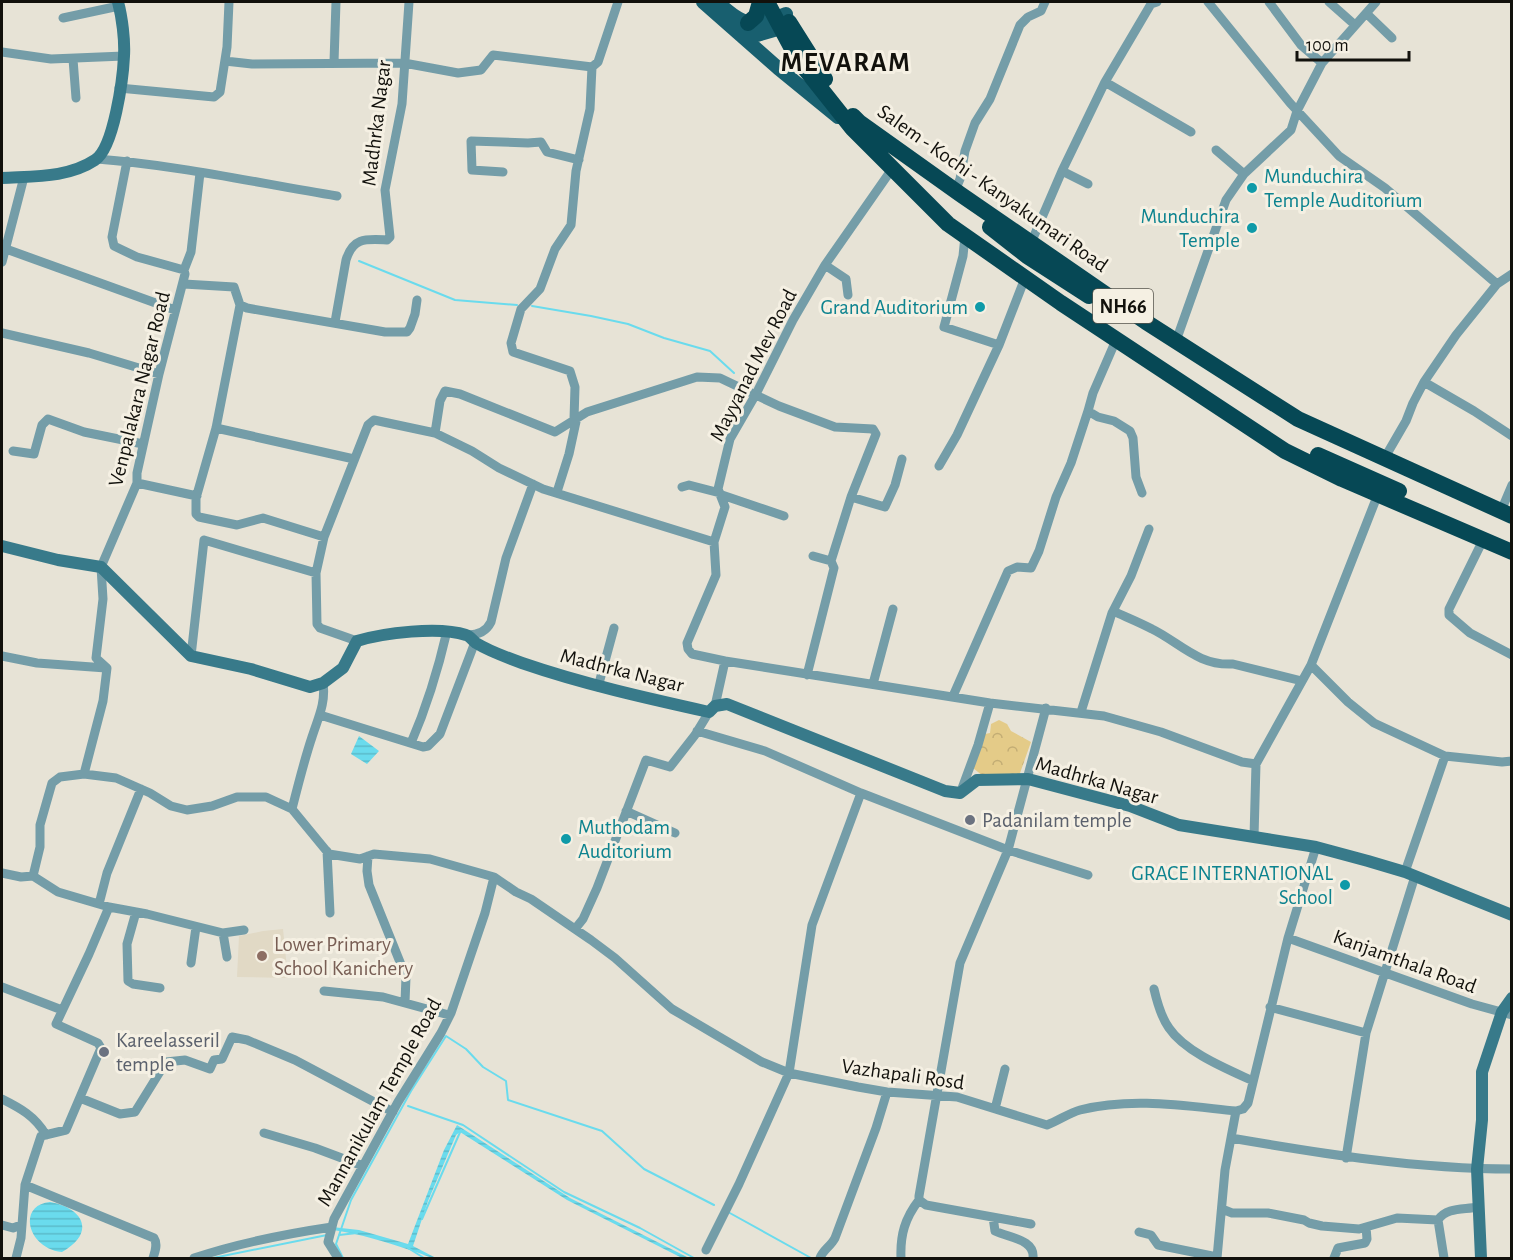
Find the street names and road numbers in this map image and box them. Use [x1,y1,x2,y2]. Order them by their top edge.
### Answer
street label: Madhrka Nagar [358,59,395,187]
street label: Salem - Kochi - Kanyakumari Road [874,101,1112,276]
street label: Mayyanad Mev Road [706,286,801,445]
street label: Venpalakara Nagar Road [105,289,174,489]
road number: NH66 [1093,289,1153,323]
street label: Madhrka Nagar [558,645,686,696]
street label: Madhrka Nagar [1033,753,1161,808]
street label: Kanjamthala Road [1330,926,1479,997]
street label: Mannanikulam Temple Road [313,995,445,1210]
street label: Vazhapali Rosd [840,1055,966,1094]

